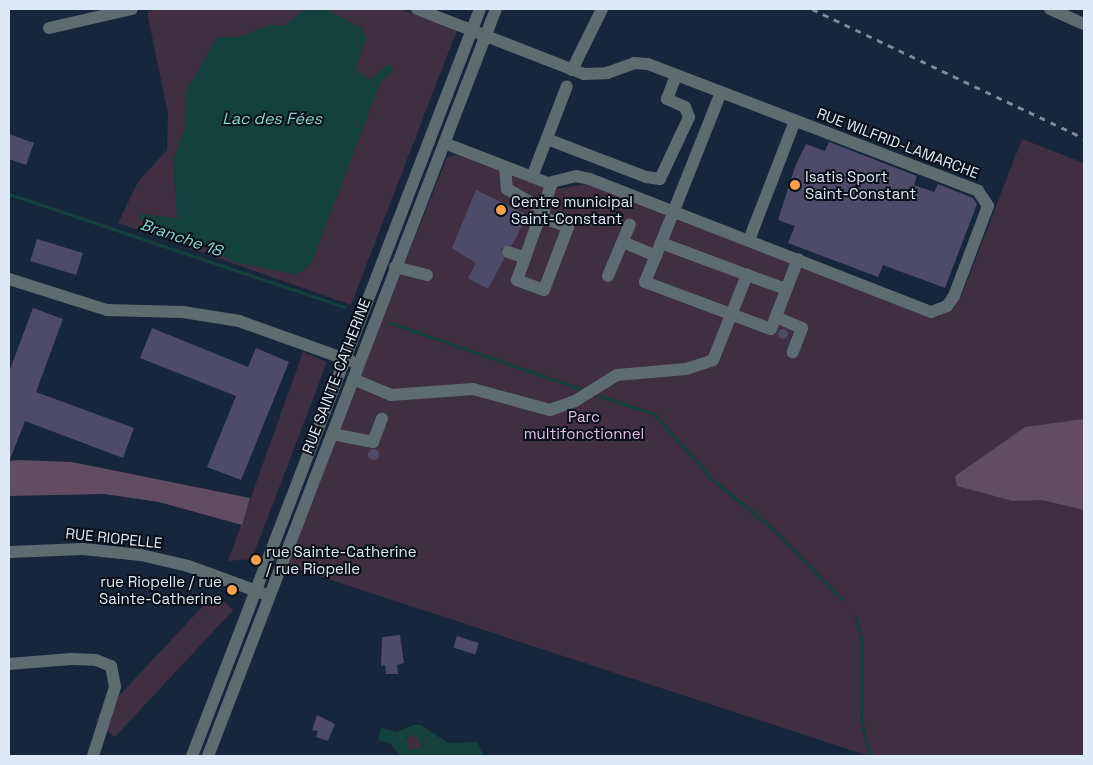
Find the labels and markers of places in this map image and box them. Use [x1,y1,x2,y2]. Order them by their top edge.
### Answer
place label: Isatis Sport Saint-Constant [805,167,916,202]
marker: Isatis Sport Saint-Constant [789,179,801,191]
place label: Centre municipal Saint-Constant [511,192,633,227]
marker: Centre municipal Saint-Constant [495,204,507,216]
place label: rue Sainte-Catherine / rue Riopelle [266,542,417,577]
marker: rue Sainte-Catherine / rue Riopelle [250,554,262,566]
place label: rue Riopelle / rue Sainte-Catherine [99,572,222,607]
marker: rue Riopelle / rue Sainte-Catherine [226,584,238,596]

